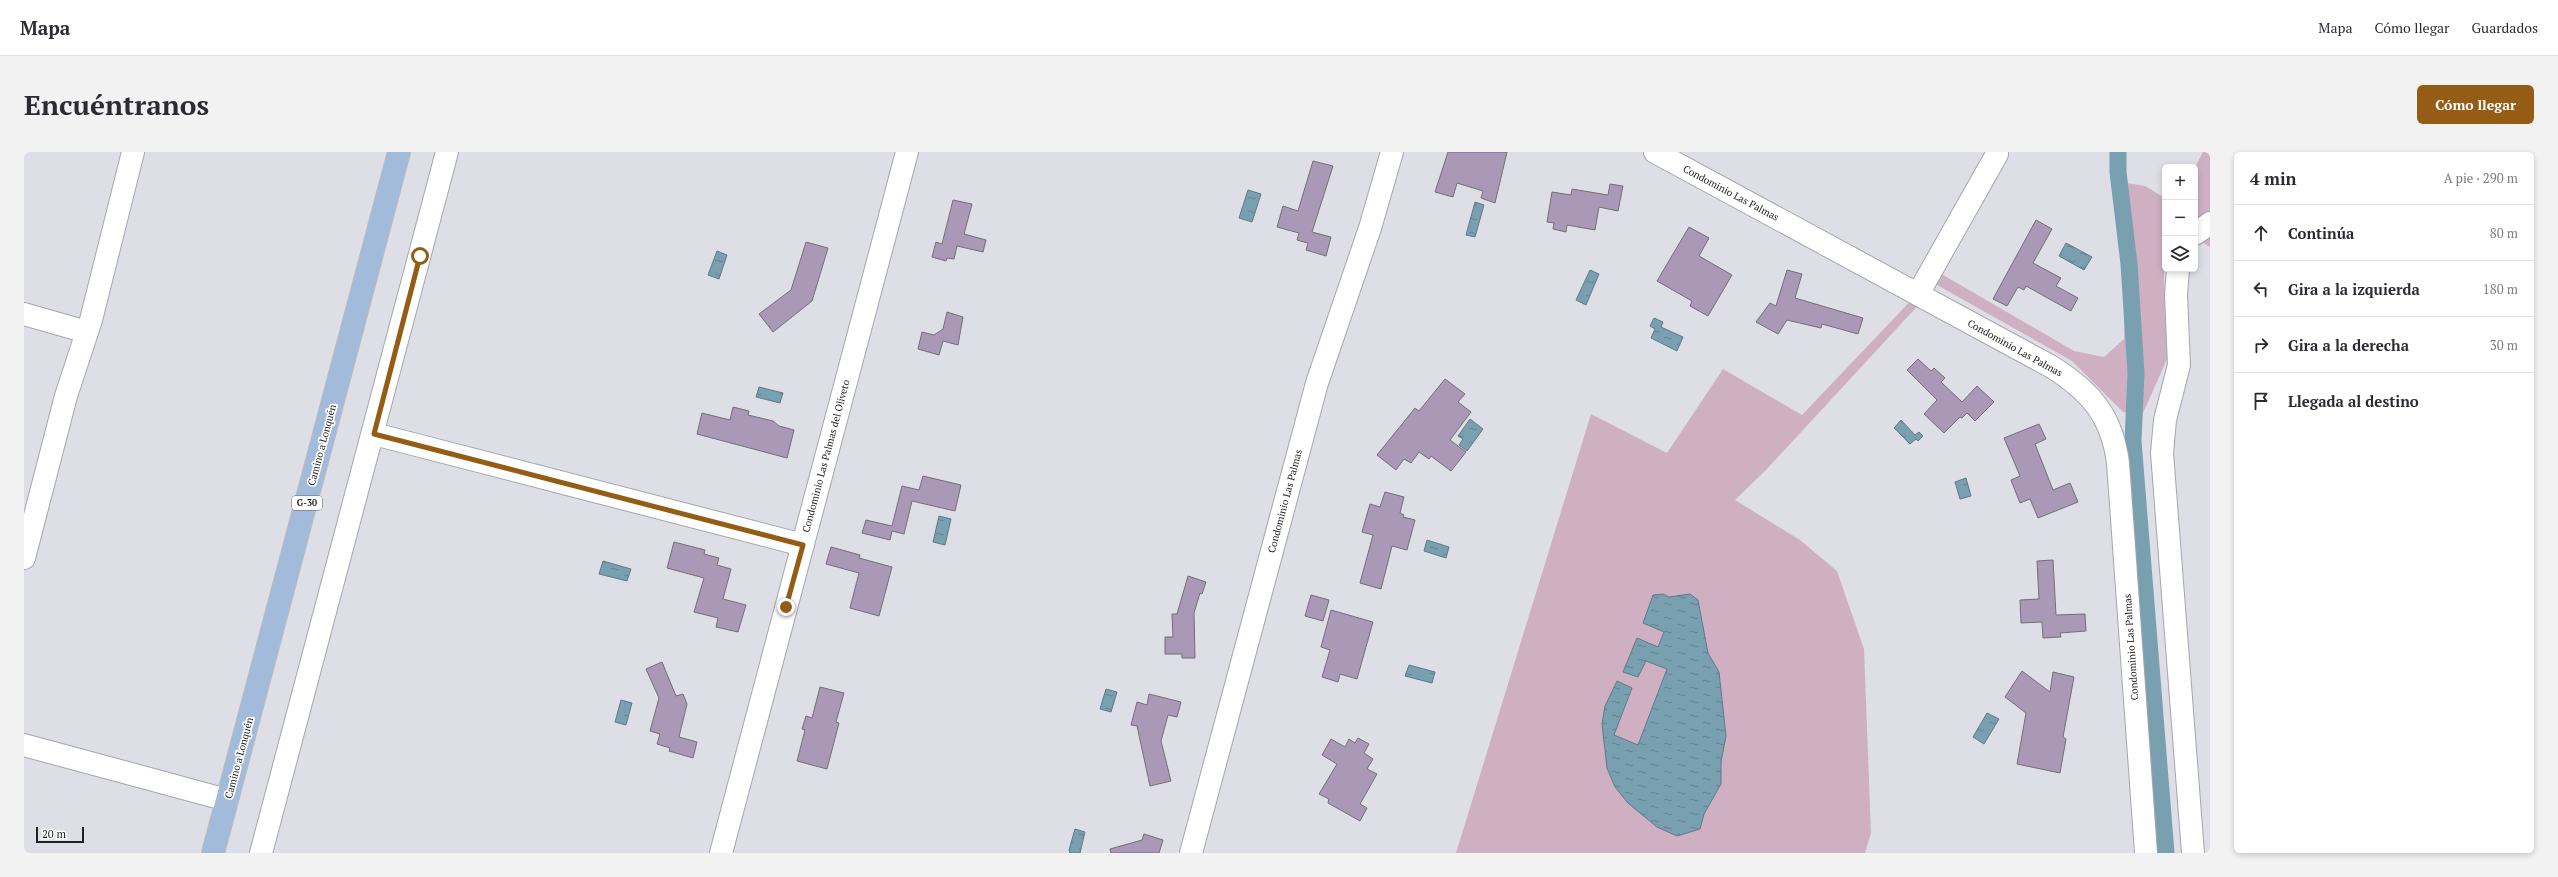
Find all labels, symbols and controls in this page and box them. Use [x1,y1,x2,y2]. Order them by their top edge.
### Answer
text: Mapa [20,15,70,40]
text: Mapa [2318,18,2353,37]
text: Cómo llegar [2375,18,2449,37]
text: Guardados [2471,18,2538,37]
button: Cómo llegar [2417,85,2534,124]
text: Encuéntranos [24,86,209,123]
street label: Condominio Las Palmas [1681,162,1781,224]
map controls [2162,164,2198,272]
button: + [2162,164,2198,200]
text: 4 min [2250,167,2297,190]
text: A pie · 290 m [2444,169,2518,187]
button: − [2162,200,2198,236]
icon: ahead [2250,222,2272,244]
text: Continúa [2288,223,2354,243]
text: 80 m [2490,224,2518,242]
button: layers [2162,236,2198,272]
route start [411,247,429,265]
icon: left [2250,278,2272,300]
text: Gira a la izquierda [2288,279,2420,299]
text: 180 m [2483,280,2518,298]
street label: Condominio Las Palmas [1965,316,2065,380]
icon: right [2250,334,2272,356]
text: Gira a la derecha [2288,335,2409,355]
text: 30 m [2490,336,2518,354]
street label: Condominio Las Palmas del Oliveto [799,378,853,534]
icon: arrive [2250,390,2272,412]
text: Llegada al destino [2288,391,2419,411]
street label: Camino a Lonquén [305,403,339,487]
street label: Condominio Las Palmas [1265,448,1305,554]
road number: G-30 [292,496,322,510]
street label: Condominio Las Palmas [2121,593,2141,701]
route end [777,598,795,616]
street label: Camino a Lonquén [222,716,256,800]
scale bar [36,825,84,844]
text: 20 m [42,827,66,841]

